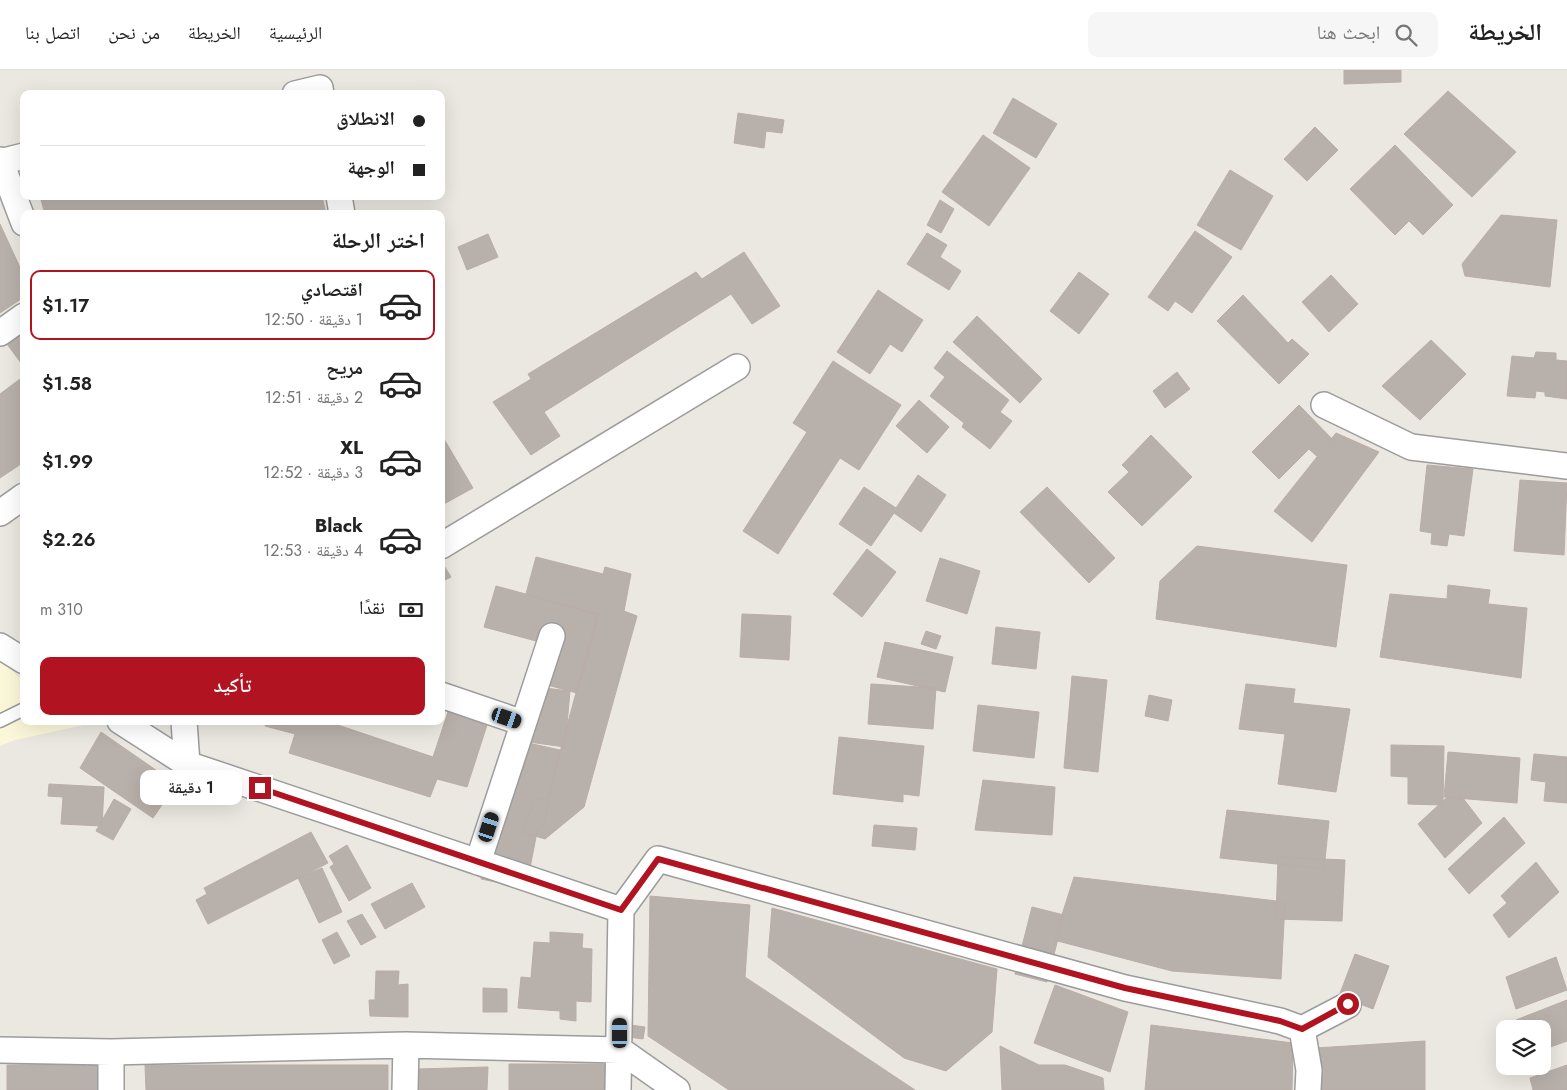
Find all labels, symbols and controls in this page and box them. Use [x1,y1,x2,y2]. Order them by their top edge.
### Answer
search box [1088,12,1438,57]
text: الخريطة [1468,14,1542,49]
text: ابحث هنا [1317,19,1380,46]
text: اتصل بنا [25,20,80,46]
text: من نحن [108,20,160,46]
text: الخريطة [188,20,241,46]
text: الرئيسية [269,20,322,46]
icon: search [1392,21,1420,49]
text: الانطلاق [336,105,395,132]
text: الوجهة [347,154,395,181]
text: اختر الرحلة [332,224,425,256]
text: اقتصادي [301,276,363,303]
icon: car [378,283,423,328]
text: $1.17 [42,292,89,319]
text: 1 دقيقة · 12:50 [264,308,363,331]
text: مريح [326,354,363,381]
icon: car [378,361,423,406]
text: $1.58 [42,370,92,397]
text: 2 دقيقة · 12:51 [265,386,363,409]
text: XL [340,434,363,461]
icon: car [378,439,423,484]
text: $1.99 [42,448,93,475]
text: 3 دقيقة · 12:52 [263,461,363,484]
text: Black [315,512,363,539]
icon: car [378,517,423,562]
text: $2.26 [42,526,96,553]
text: 4 دقيقة · 12:53 [263,539,363,562]
text: نقدًا [359,594,385,621]
icon: cash [397,596,425,624]
text: 310 m [40,598,83,621]
button: تأكيد [40,657,425,715]
car [490,706,523,730]
callout: 1 دقيقة [140,770,242,806]
text: 1 دقيقة [168,776,214,799]
route end [249,777,271,799]
car [477,810,500,844]
route start [1337,993,1359,1015]
car [612,1018,627,1048]
map controls [1496,1020,1551,1075]
button: layers [1496,1020,1551,1075]

